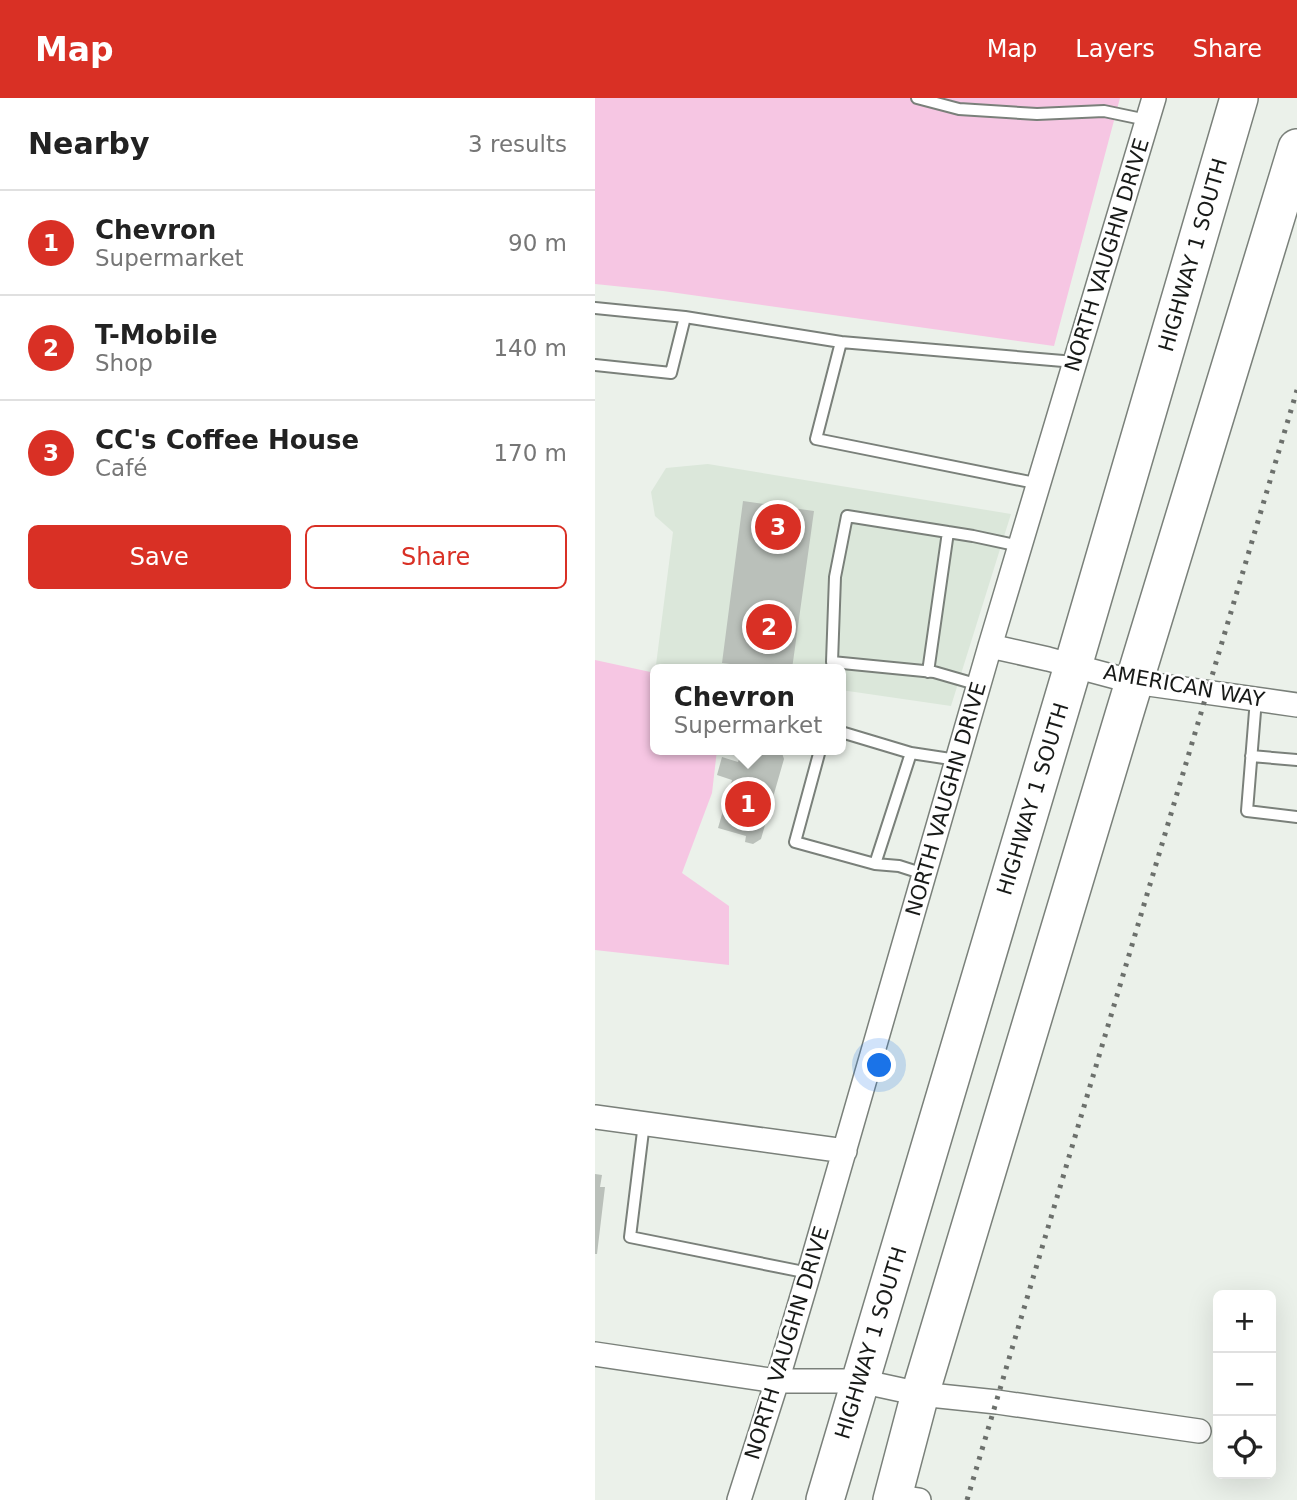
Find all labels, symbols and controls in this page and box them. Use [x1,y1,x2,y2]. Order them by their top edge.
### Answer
text: Map [35,30,114,69]
text: Map [987,35,1037,63]
text: Layers [1075,35,1155,63]
text: Share [1193,35,1262,63]
text: Nearby [28,126,150,161]
text: 3 results [468,131,567,157]
street label: NORTH VAUGHN DRIVE [1060,136,1154,374]
street label: HIGHWAY 1 SOUTH [1154,156,1232,354]
text: Chevron [95,215,216,245]
text: 1 [43,230,59,256]
text: 90 m [508,230,567,256]
text: Supermarket [95,245,244,271]
text: T-Mobile [95,320,218,350]
text: 2 [43,335,59,361]
text: 140 m [493,335,567,361]
text: Shop [95,350,153,376]
text: CC's Coffee House [95,425,359,455]
text: 3 [43,440,59,466]
text: 170 m [493,440,567,466]
text: Café [95,455,147,481]
pin: 3 [755,501,801,553]
button: Save [28,525,291,589]
button: Share [305,525,567,589]
pin: 2 [746,601,792,653]
street label: AMERICAN WAY [1102,660,1267,712]
popup [650,664,846,755]
street label: NORTH VAUGHN DRIVE [901,679,991,919]
text: Chevron [674,682,795,712]
street label: HIGHWAY 1 SOUTH [992,700,1074,898]
text: Supermarket [674,712,822,738]
pin: 1 [725,778,771,830]
your location [862,1048,896,1082]
street label: NORTH VAUGHN DRIVE [740,1224,834,1462]
street label: HIGHWAY 1 SOUTH [830,1244,912,1442]
map controls [1213,1290,1276,1479]
button: + [1213,1290,1276,1353]
button: − [1213,1353,1276,1416]
button: locate [1213,1416,1276,1479]

